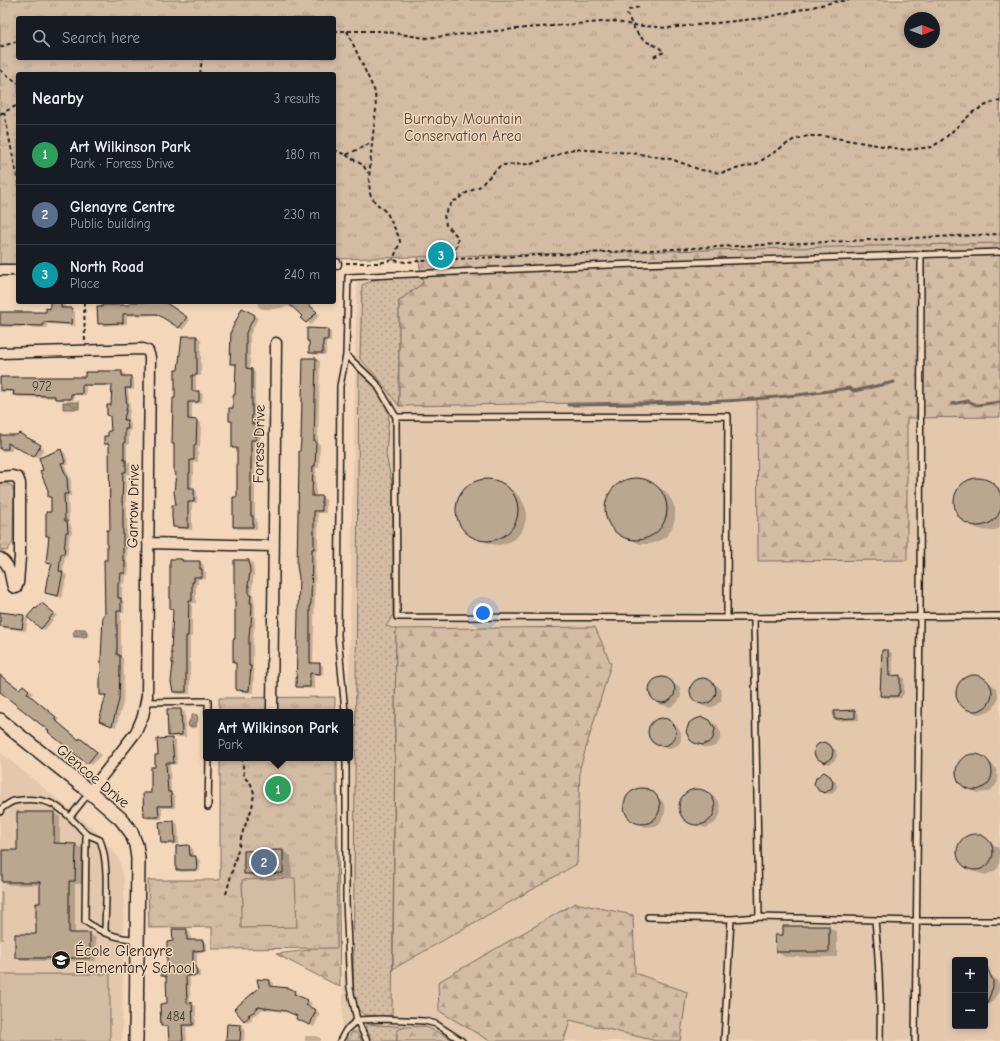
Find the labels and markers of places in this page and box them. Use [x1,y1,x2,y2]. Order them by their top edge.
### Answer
pin: 3 [428,240,454,270]
pin: 1 [265,774,291,804]
pin: 2 [251,847,277,877]
place label: École Glenayre Elementary School [75,941,195,977]
school or university icon: École Glenayre Elementary School [50,949,72,971]

